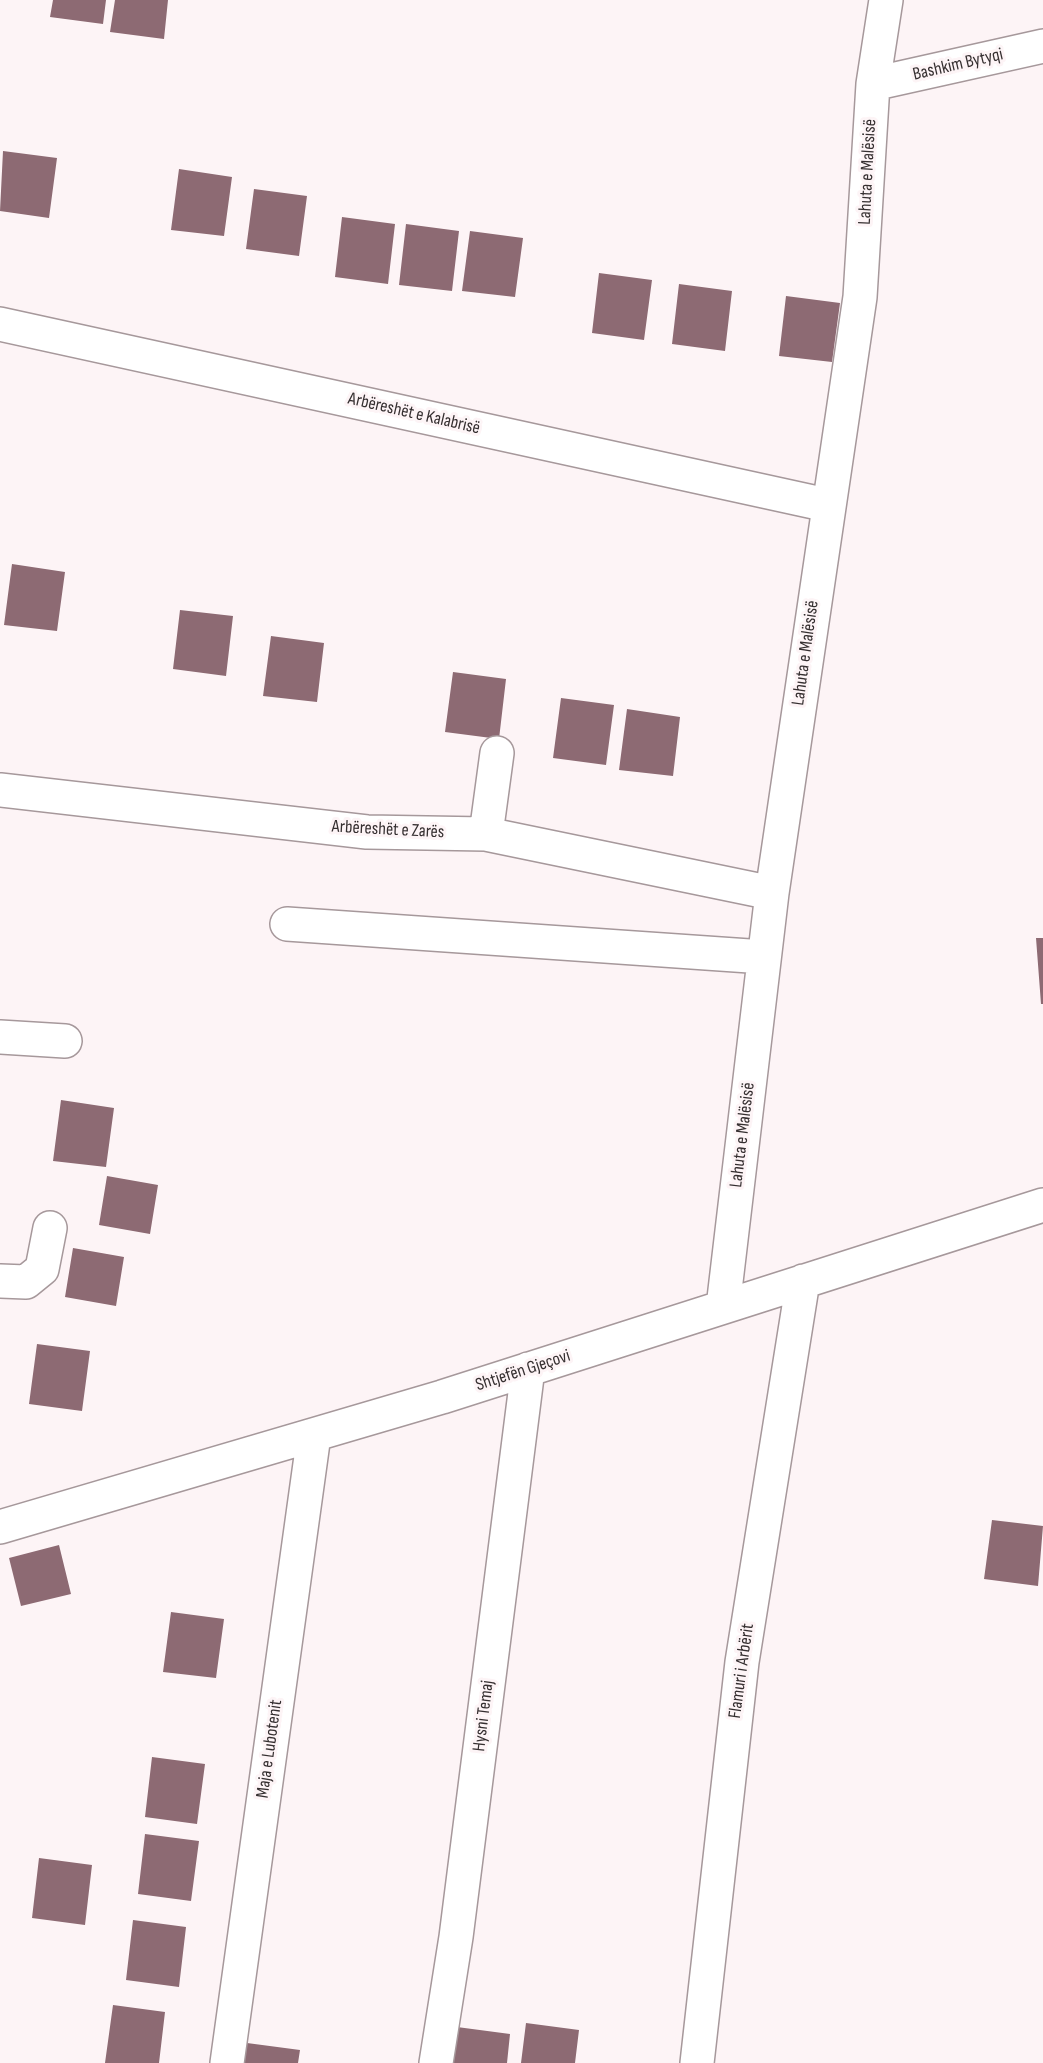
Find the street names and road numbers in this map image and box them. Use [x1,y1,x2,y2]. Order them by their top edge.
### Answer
street label: Bashkim Bytyqi [911,44,1005,86]
street label: Lahuta e Malësisë [854,119,882,225]
street label: Arbëreshët e Kalabrisë [346,388,482,440]
street label: Lahuta e Malësisë [788,599,824,707]
street label: Arbëreshët e Zarës [331,816,445,844]
street label: Lahuta e Malësisë [726,1081,760,1189]
street label: Shtjefën Gjeçovi [473,1346,573,1396]
street label: Flamuri i Arbërit [725,1622,759,1720]
street label: Hysni Temaj [469,1679,499,1753]
street label: Maja e Lubotenit [252,1698,288,1800]

